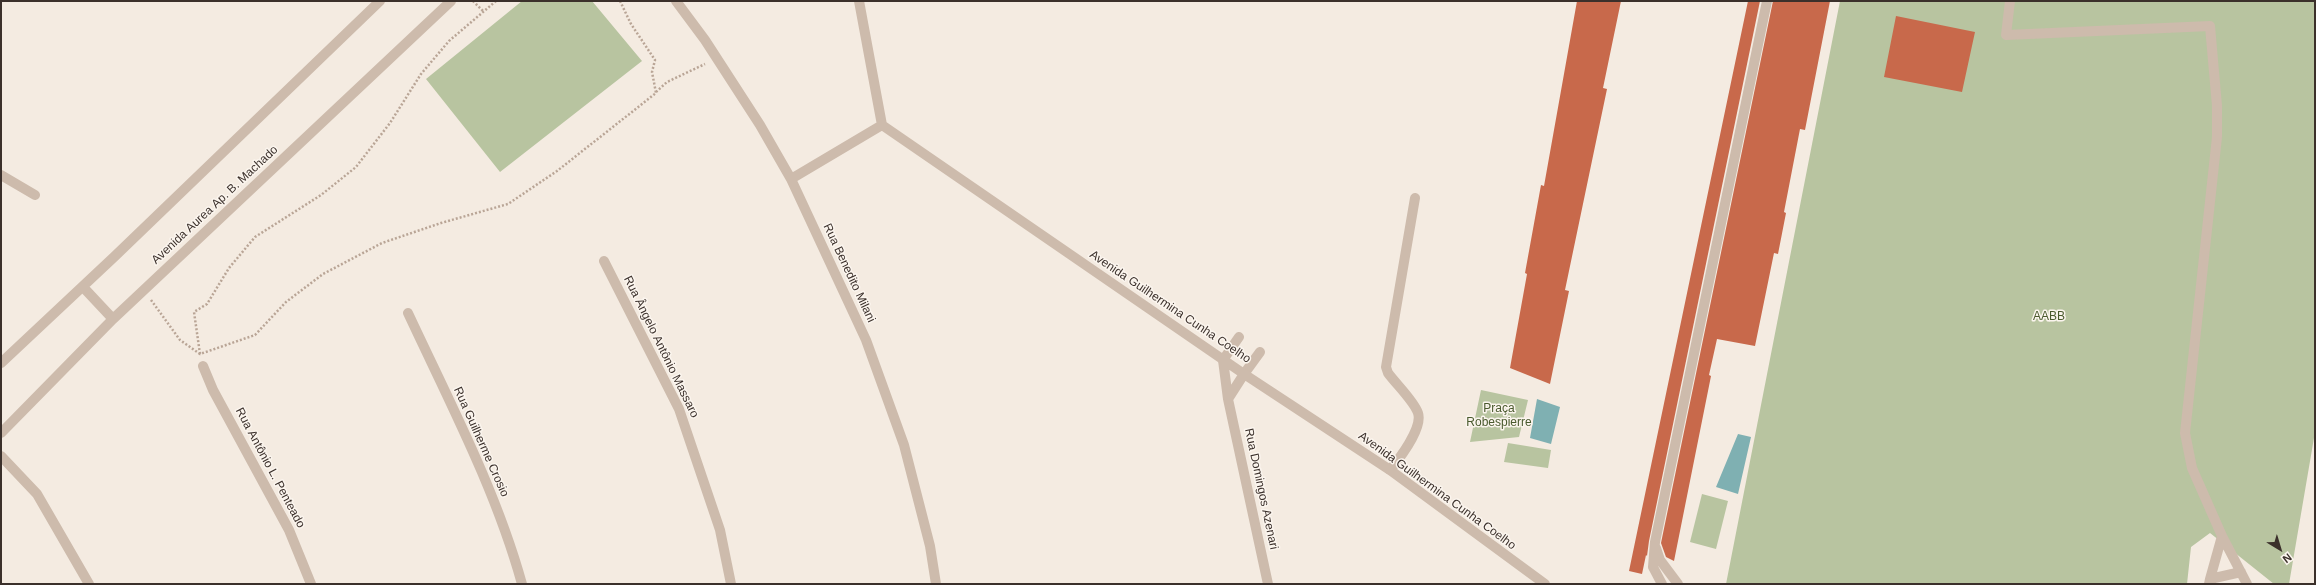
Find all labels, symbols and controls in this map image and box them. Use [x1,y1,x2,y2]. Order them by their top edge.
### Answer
street label: Avenida Aurea Ap. B. Machado [149,143,281,267]
street label: Rua Benedito Milani [820,221,878,325]
street label: Avenida Guilhermina Cunha Coelho [1087,248,1253,366]
street label: Rua Ângelo Antônio Massaro [620,274,702,420]
park label: AABB [2033,310,2065,324]
street label: Rua Guilherme Crosio [450,385,512,499]
park label: Praça Robespierre [1466,402,1532,430]
street label: Rua Antônio L. Penteado [232,405,308,531]
street label: Rua Domingos Azenari [1241,427,1281,551]
street label: Avenida Guilhermina Cunha Coelho [1355,429,1519,553]
north arrow [2260,529,2300,569]
text: N [2281,551,2294,566]

